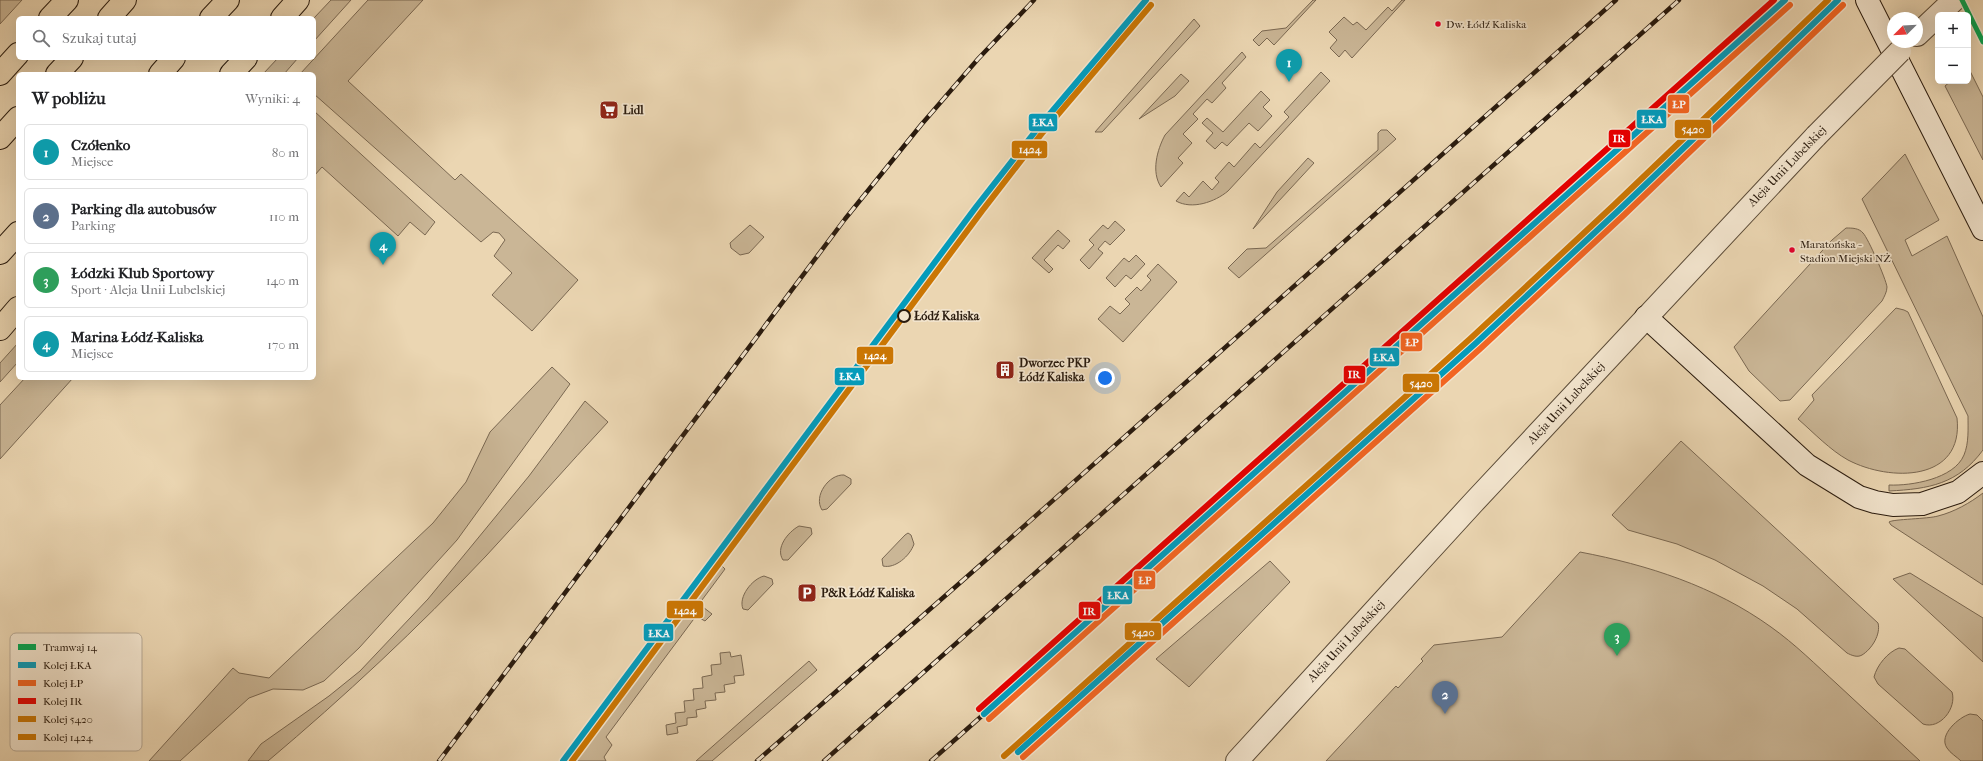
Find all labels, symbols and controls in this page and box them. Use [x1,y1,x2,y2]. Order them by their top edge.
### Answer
north arrow [1887,12,1923,48]
map controls [1935,12,1971,84]
button: + [1935,12,1971,48]
search box [16,16,316,60]
place label: Dw. Łódź Kaliska [1446,18,1527,31]
marker: Dw. Łódź Kaliska [1433,19,1443,29]
icon: search [30,27,52,49]
text: Szukaj tutaj [62,29,136,47]
button: − [1935,48,1971,84]
pin: 1 [1276,49,1302,82]
text: W pobliżu [32,88,106,108]
text: Wyniki: 4 [245,91,300,106]
line badge: ŁP [1667,94,1690,114]
text: ŁP [1672,98,1686,111]
supermarket icon: Lidl [598,99,620,121]
place label: Lidl [623,103,644,117]
line badge: ŁKA [1636,109,1667,129]
line badge: ŁKA [1028,113,1058,132]
text: ŁKA [1641,113,1664,126]
text: ŁKA [1032,116,1055,129]
line badge: 5420 [1674,119,1712,139]
text: 5420 [1682,123,1704,136]
street label: Aleja Unii Lubelskiej [1744,123,1829,210]
line badge: IR [1608,129,1631,148]
text: IR [1613,132,1626,145]
text: Czółenko [71,136,130,154]
line badge: 1424 [1011,140,1048,159]
text: 1424 [1019,143,1042,156]
text: 1 [44,145,48,160]
text: 80 m [272,145,299,160]
text: Miejsce [71,154,113,169]
text: Parking dla autobusów [71,200,216,218]
text: 2 [43,209,49,224]
text: 110 m [269,209,299,224]
text: Parking [71,218,115,233]
pin: 4 [370,232,396,265]
place label: Maratońska - Stadion Miejski NŻ [1800,238,1891,265]
marker: Maratońska - Stadion Miejski NŻ [1787,245,1797,255]
text: Łódzki Klub Sportowy [71,264,214,282]
text: 3 [43,273,49,288]
text: 140 m [266,273,299,288]
text: Sport · Aleja Unii Lubelskiej [71,282,225,297]
marker: Łódź Kaliska [897,309,911,323]
place label: Łódź Kaliska [914,309,980,323]
text: Marina Łódź-Kaliska [71,328,204,346]
line badge: ŁP [1400,332,1423,352]
text: ŁP [1405,336,1419,349]
text: 4 [42,337,50,352]
text: 170 m [267,337,299,352]
text: Miejsce [71,346,113,361]
line badge: 1424 [856,346,894,365]
line badge: ŁKA [1369,347,1400,367]
text: 1424 [864,349,887,362]
text: ŁKA [1373,351,1396,364]
place label: Dworzec PKP Łódź Kaliska [1019,356,1091,384]
building icon: Dworzec PKP Łódź Kaliska [994,359,1016,381]
street label: Aleja Unii Lubelskiej [1524,359,1607,447]
line badge: IR [1343,365,1366,384]
line badge: ŁKA [834,367,865,386]
your location [1095,368,1115,388]
text: IR [1348,368,1361,381]
text: ŁKA [839,370,862,383]
line badge: 5420 [1402,373,1440,393]
text: 5420 [1410,377,1432,390]
line badge: ŁP [1133,570,1156,590]
text: ŁP [1138,574,1152,587]
parking icon: P&R Łódź Kaliska [796,582,818,604]
line badge: ŁKA [1102,585,1133,605]
place label: P&R Łódź Kaliska [821,586,915,600]
text: ŁKA [1107,589,1130,602]
street label: Aleja Unii Lubelskiej [1304,597,1387,685]
line badge: 1424 [666,600,704,619]
line badge: IR [1078,601,1101,620]
text: 1424 [674,604,697,617]
text: IR [1083,605,1096,618]
line badge: 5420 [1124,622,1162,641]
line badge: ŁKA [643,623,674,642]
pin: 3 [1604,623,1630,656]
text: 5420 [1132,626,1154,639]
text: ŁKA [648,627,671,640]
legend [10,633,142,751]
text: Tramwaj 14 [43,641,98,654]
text: Kolej ŁKA [43,659,92,672]
text: Kolej ŁP [43,677,83,690]
pin: 2 [1432,681,1458,714]
text: Kolej IR [43,695,83,708]
text: Kolej 5420 [43,713,93,726]
text: Kolej 1424 [43,731,93,744]

